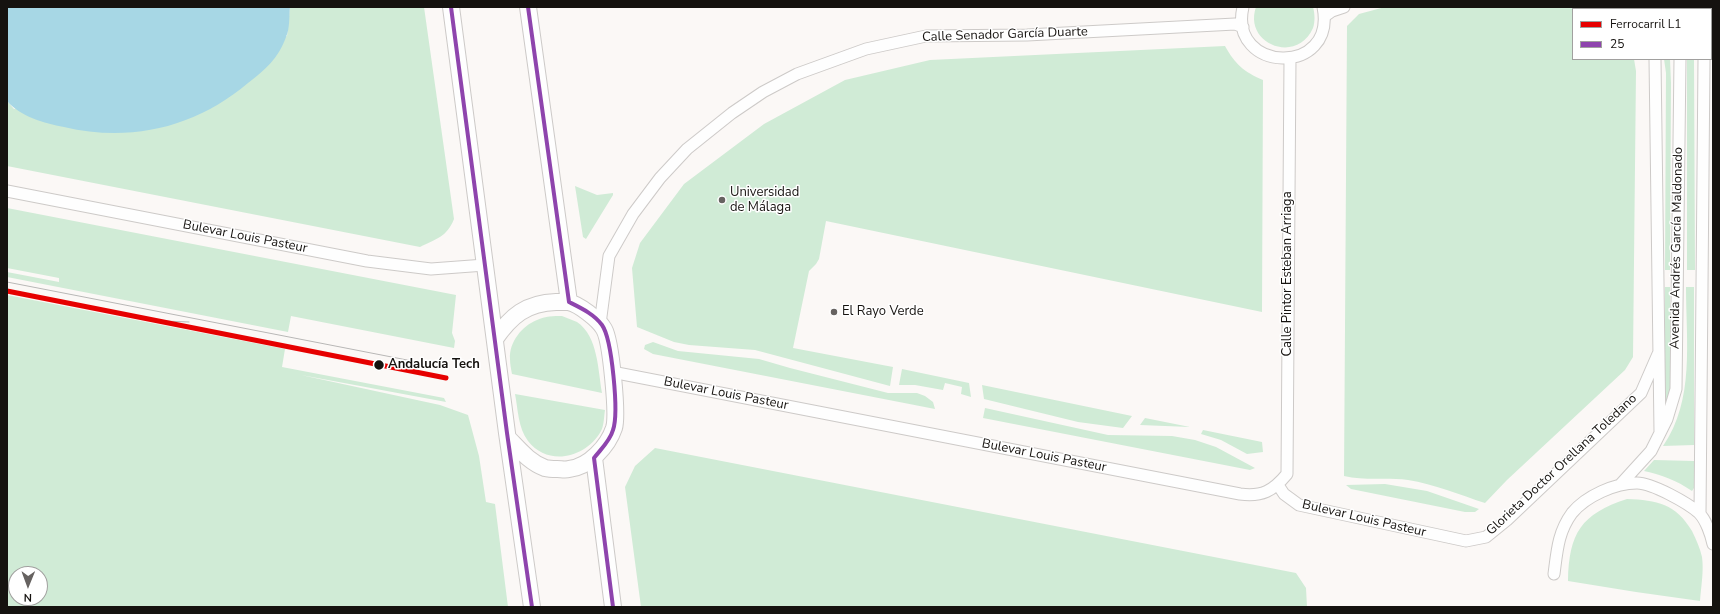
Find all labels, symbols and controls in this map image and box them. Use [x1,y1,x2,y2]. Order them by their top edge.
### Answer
legend [1572,8,1712,60]
text: Ferrocarril L1 [1610,16,1682,32]
street label: Calle Senador García Duarte [922,24,1088,46]
text: 25 [1610,36,1624,52]
street label: Avenida Andrés García Maldonado [1667,147,1687,349]
place label: Universidad de Málaga [730,185,799,216]
street label: Calle Pintor Esteban Arriaga [1280,191,1296,357]
marker: Universidad de Málaga [717,195,727,205]
street label: Bulevar Louis Pasteur [181,217,309,257]
place label: El Rayo Verde [842,304,924,320]
marker: El Rayo Verde [829,307,839,317]
place label: Andalucía Tech [388,357,480,373]
marker: Andalucía Tech [372,358,386,372]
street label: Bulevar Louis Pasteur [662,374,790,414]
street label: Glorieta Doctor Orellana Toledano [1484,391,1640,539]
street label: Bulevar Louis Pasteur [980,436,1108,476]
street label: Bulevar Louis Pasteur [1301,497,1427,541]
north arrow [8,566,48,606]
text: N [24,590,32,605]

